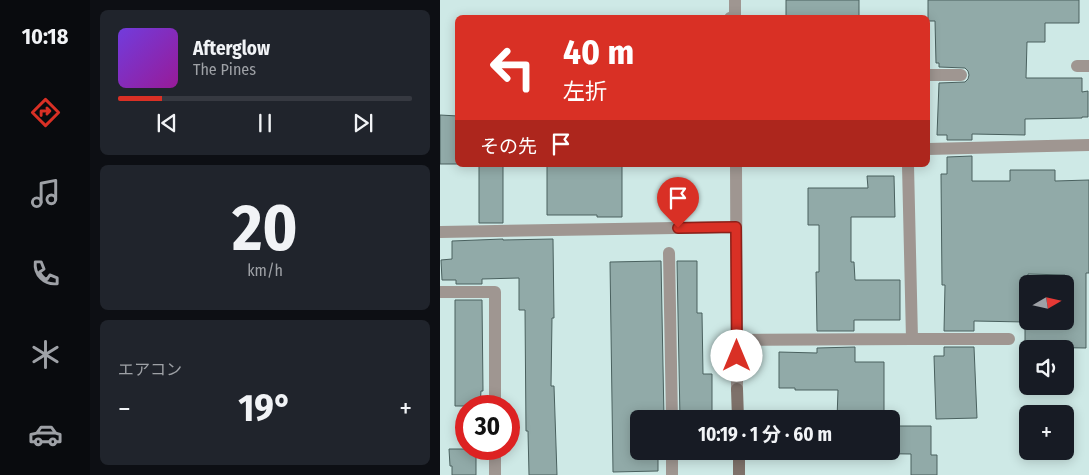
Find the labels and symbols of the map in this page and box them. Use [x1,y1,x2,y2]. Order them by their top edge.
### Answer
pin [657,177,699,228]
north arrow [1019,275,1074,330]
position arrow [710,329,762,381]
speed limit sign: 30 [455,395,520,460]

